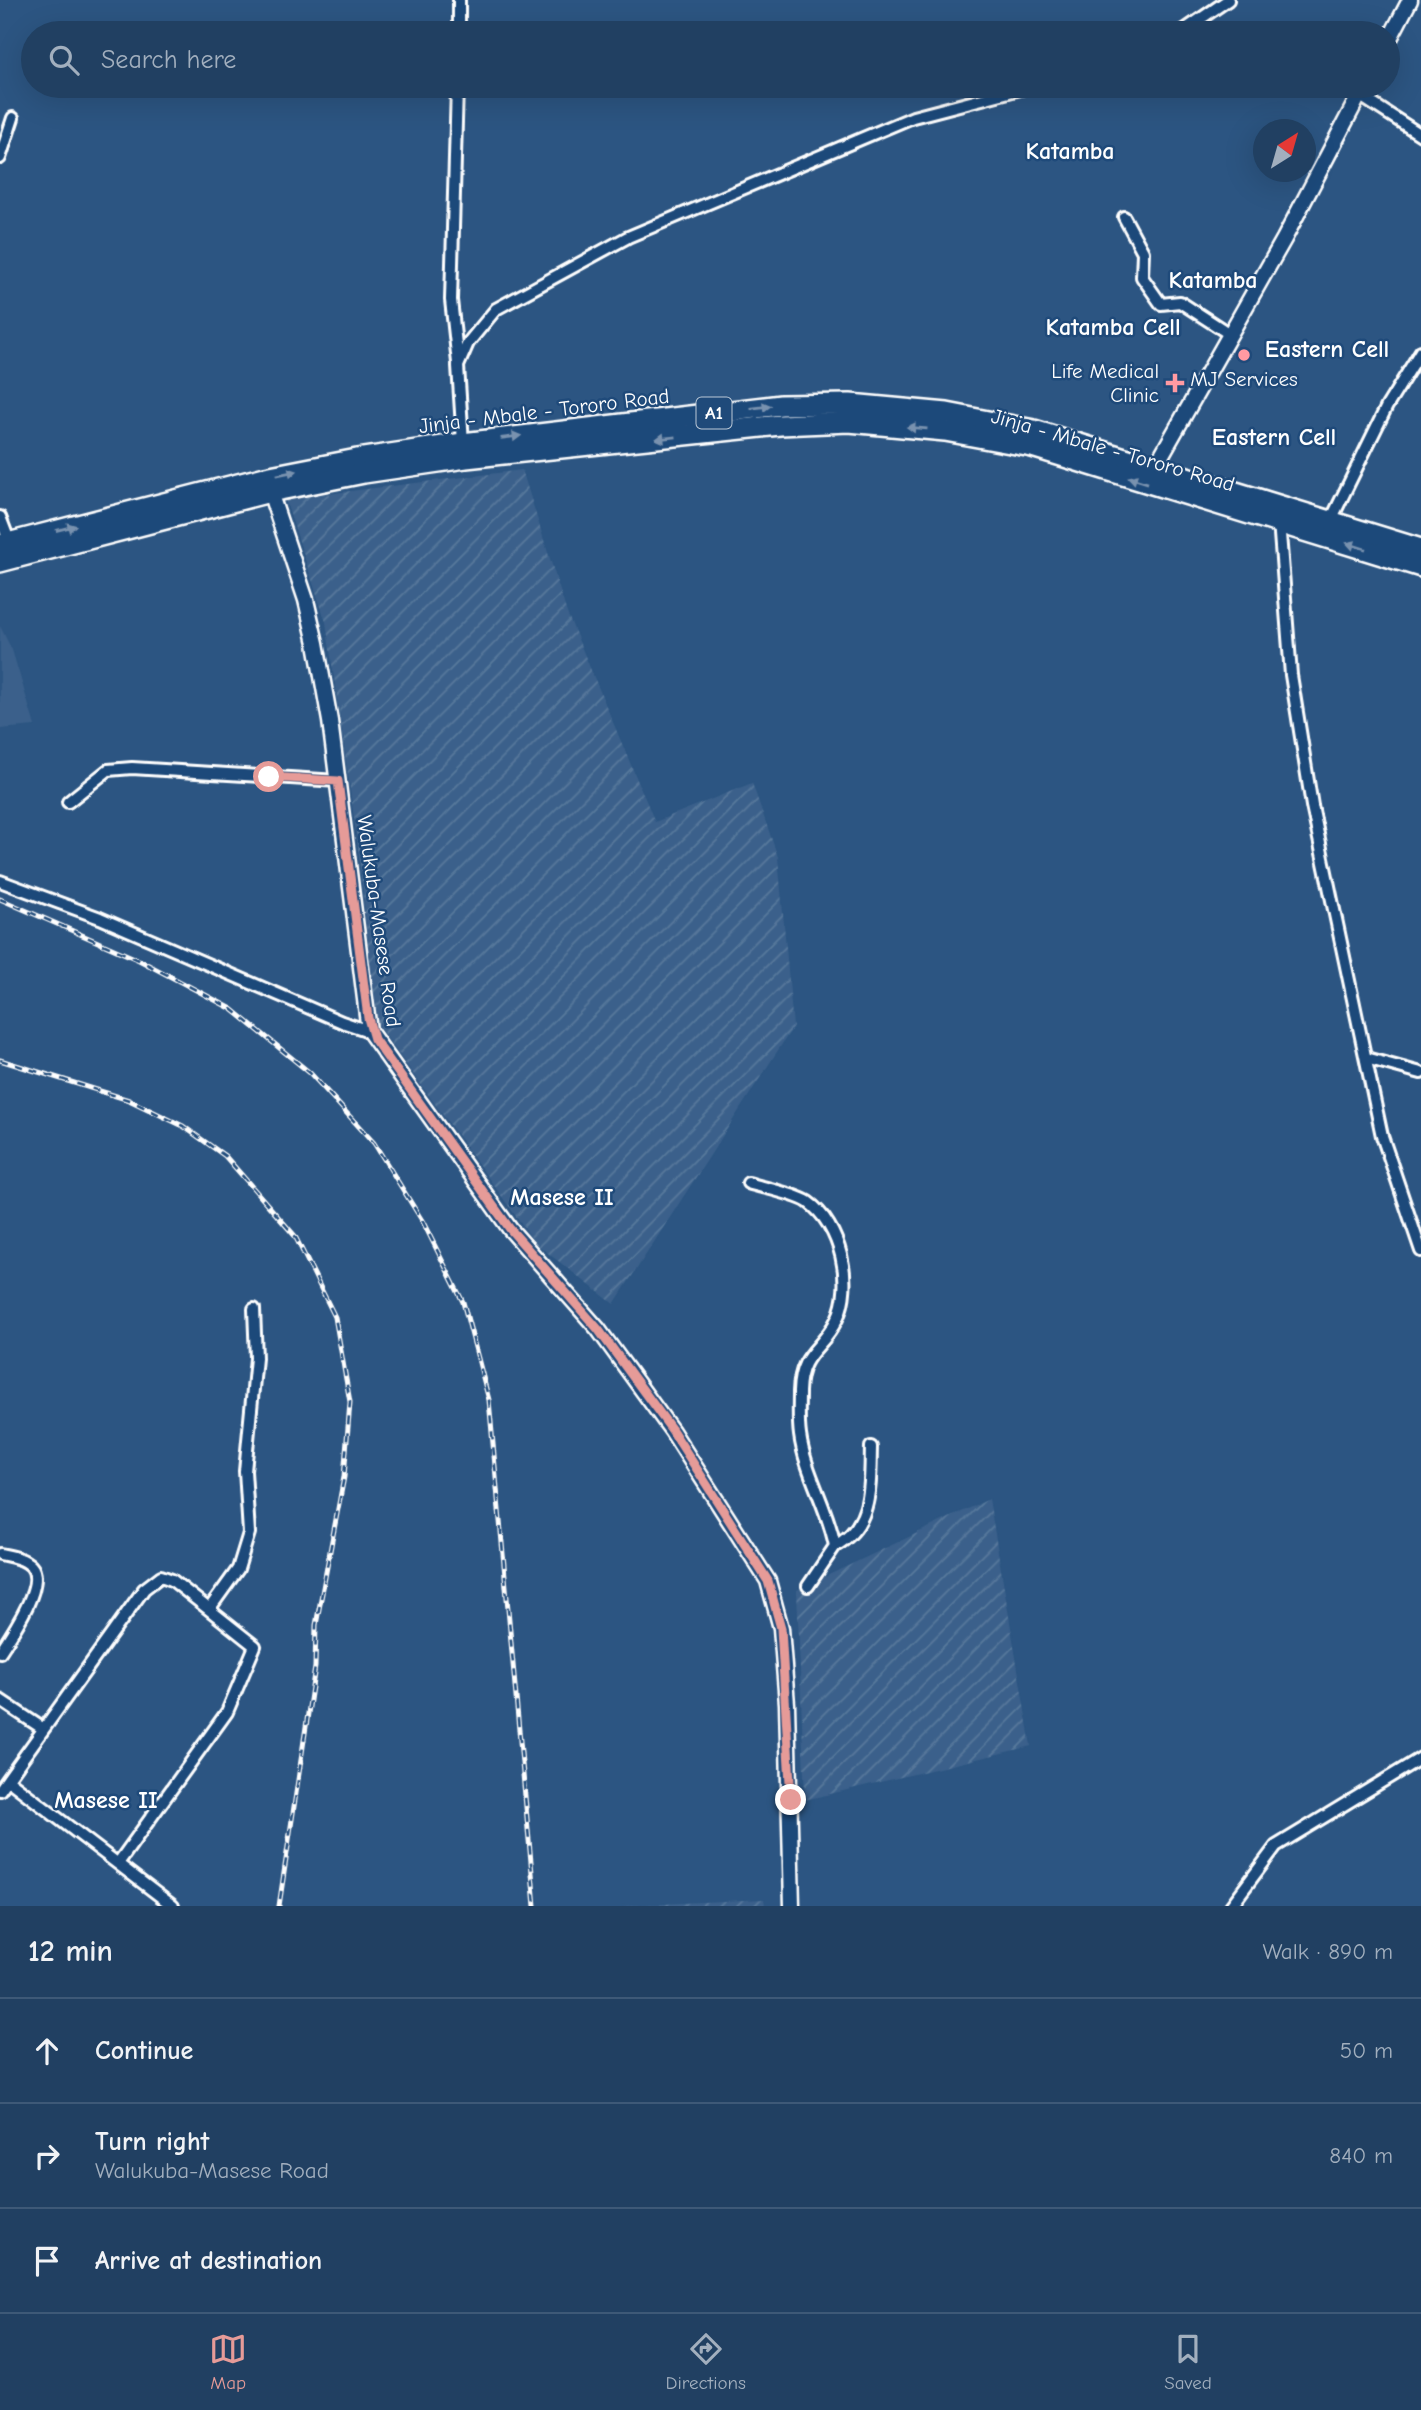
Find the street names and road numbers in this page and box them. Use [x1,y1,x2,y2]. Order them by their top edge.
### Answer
street label: Jinja - Mbale - Tororo Road [417,384,671,438]
road number: A1 [696,398,732,428]
street label: Jinja - Mbale - Tororo Road [988,404,1238,496]
street label: Walukuba-Masese Road [352,814,406,1028]

